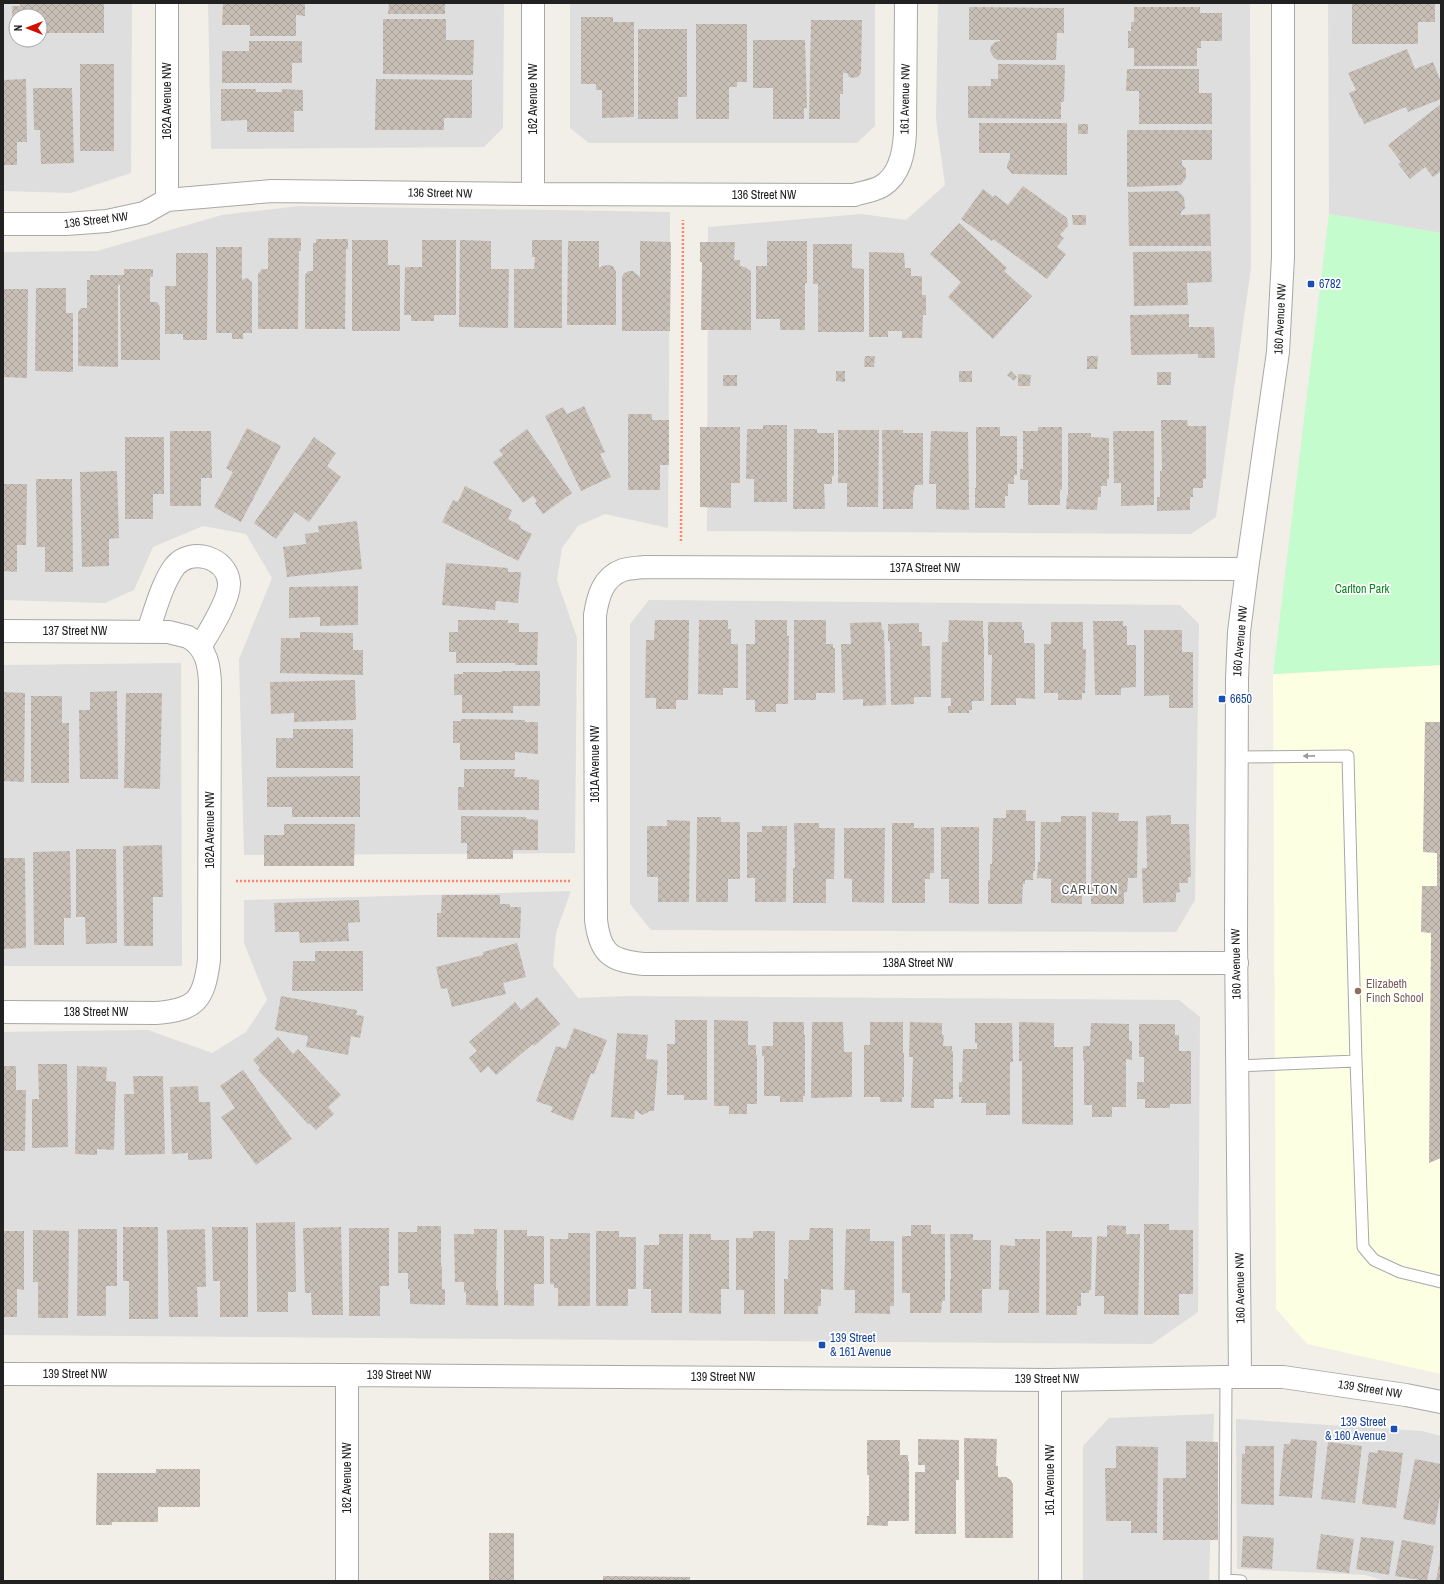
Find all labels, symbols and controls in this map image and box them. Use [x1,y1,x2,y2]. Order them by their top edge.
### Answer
north arrow [8,8,48,48]
text: N [11,25,25,31]
street label: 162A Avenue NW [159,62,175,139]
street label: 162 Avenue NW [525,63,541,134]
street label: 161 Avenue NW [896,63,914,135]
street label: 136 Street NW [408,184,473,202]
street label: 136 Street NW [732,187,797,203]
street label: 136 Street NW [63,208,130,232]
place label: 6782 [1319,276,1341,292]
marker: 6782 [1306,279,1316,289]
street label: 160 Avenue NW [1270,282,1290,355]
street label: 137A Street NW [890,560,961,576]
park label: Carlton Park [1335,581,1389,597]
street label: 160 Avenue NW [1229,604,1251,677]
street label: 137 Street NW [43,623,108,639]
place label: 6650 [1230,691,1252,707]
marker: 6650 [1217,694,1227,704]
street label: 161A Avenue NW [587,725,603,802]
one-way arrow [1302,753,1315,759]
street label: 162A Avenue NW [202,791,218,868]
district label: CARLTON [1062,881,1118,898]
street label: 160 Avenue NW [1227,928,1245,1000]
street label: 138A Street NW [883,955,954,971]
place label: Elizabeth Finch School [1366,976,1423,1006]
marker: Elizabeth Finch School [1353,986,1363,996]
street label: 138 Street NW [64,1004,129,1020]
street label: 160 Avenue NW [1231,1252,1249,1324]
place label: 139 Street & 161 Avenue [830,1330,891,1360]
marker: 139 Street & 161 Avenue [817,1340,827,1350]
street label: 139 Street NW [43,1366,108,1382]
street label: 139 Street NW [367,1367,432,1383]
street label: 139 Street NW [691,1369,756,1385]
street label: 139 Street NW [1015,1371,1080,1387]
street label: 139 Street NW [1337,1376,1404,1402]
place label: 139 Street & 160 Avenue [1325,1414,1386,1444]
marker: 139 Street & 160 Avenue [1389,1424,1399,1434]
street label: 162 Avenue NW [339,1442,355,1513]
street label: 161 Avenue NW [1042,1444,1058,1515]

